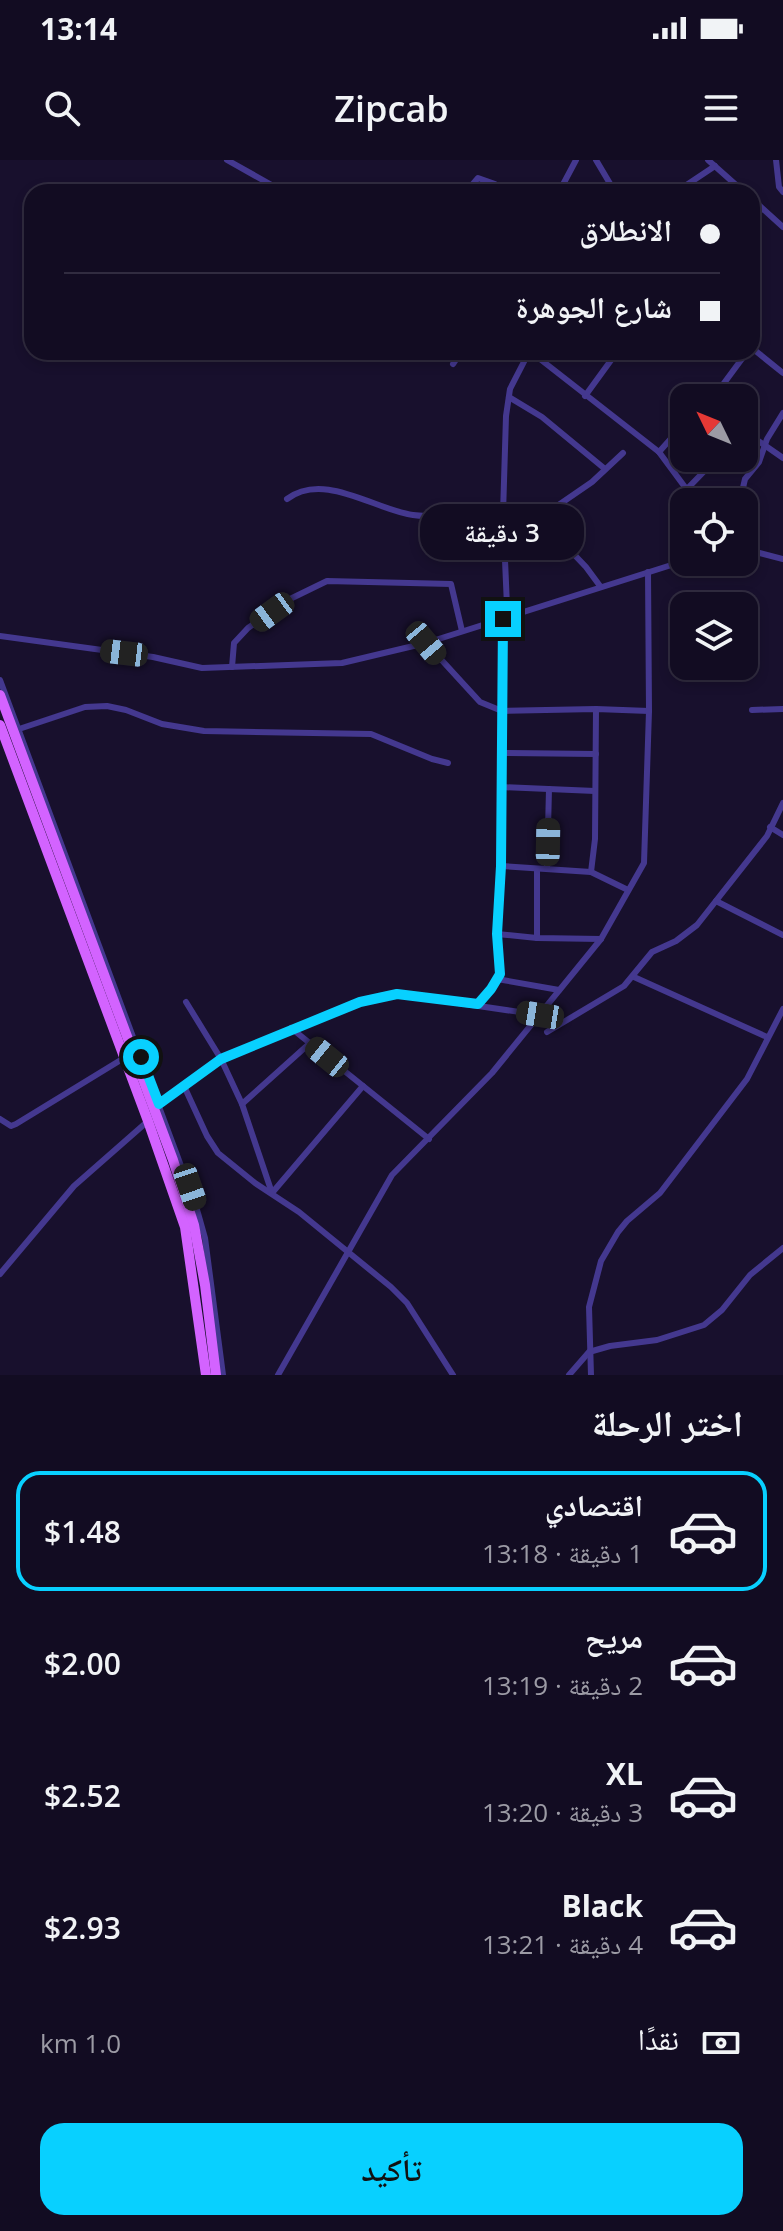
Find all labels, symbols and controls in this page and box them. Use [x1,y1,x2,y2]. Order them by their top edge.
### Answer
text: 13:14 [40,8,117,49]
text: Zipcab [334,84,449,133]
icon: search [40,86,84,130]
icon: menu [699,86,743,130]
text: الانطلاق [579,209,672,250]
text: شارع الجوهرة [516,286,672,327]
north arrow [670,384,758,472]
map controls [670,384,758,680]
button: locate [670,488,758,576]
callout: 3 دقيقة [421,503,585,559]
text: 3 دقيقة [464,514,540,550]
car [246,588,298,636]
button: layers [670,592,758,680]
route end [485,601,521,637]
car [401,617,451,669]
car [99,638,149,668]
car [536,818,560,866]
car [514,999,566,1031]
car [301,1033,353,1081]
route start [123,1039,159,1075]
car [171,1160,209,1214]
text: اختر الرحلة [592,1398,743,1447]
text: اقتصادي [545,1484,643,1525]
icon: car [667,1495,739,1567]
text: $1.48 [44,1511,121,1552]
text: 1 دقيقة · 13:18 [482,1535,643,1571]
text: مريح [585,1616,643,1657]
icon: car [667,1627,739,1699]
text: $2.00 [44,1643,121,1684]
text: 2 دقيقة · 13:19 [482,1667,643,1703]
text: XL [606,1753,643,1794]
icon: car [667,1759,739,1831]
text: $2.52 [44,1775,121,1816]
text: 3 دقيقة · 13:20 [482,1794,643,1830]
text: Black [562,1885,643,1926]
icon: car [667,1891,739,1963]
text: $2.93 [44,1907,121,1948]
text: 4 دقيقة · 13:21 [482,1926,643,1962]
text: نقدًا [638,2018,679,2059]
icon: cash [699,2021,743,2065]
text: 1.0 km [40,2025,121,2061]
button: تأكيد [40,2123,743,2215]

